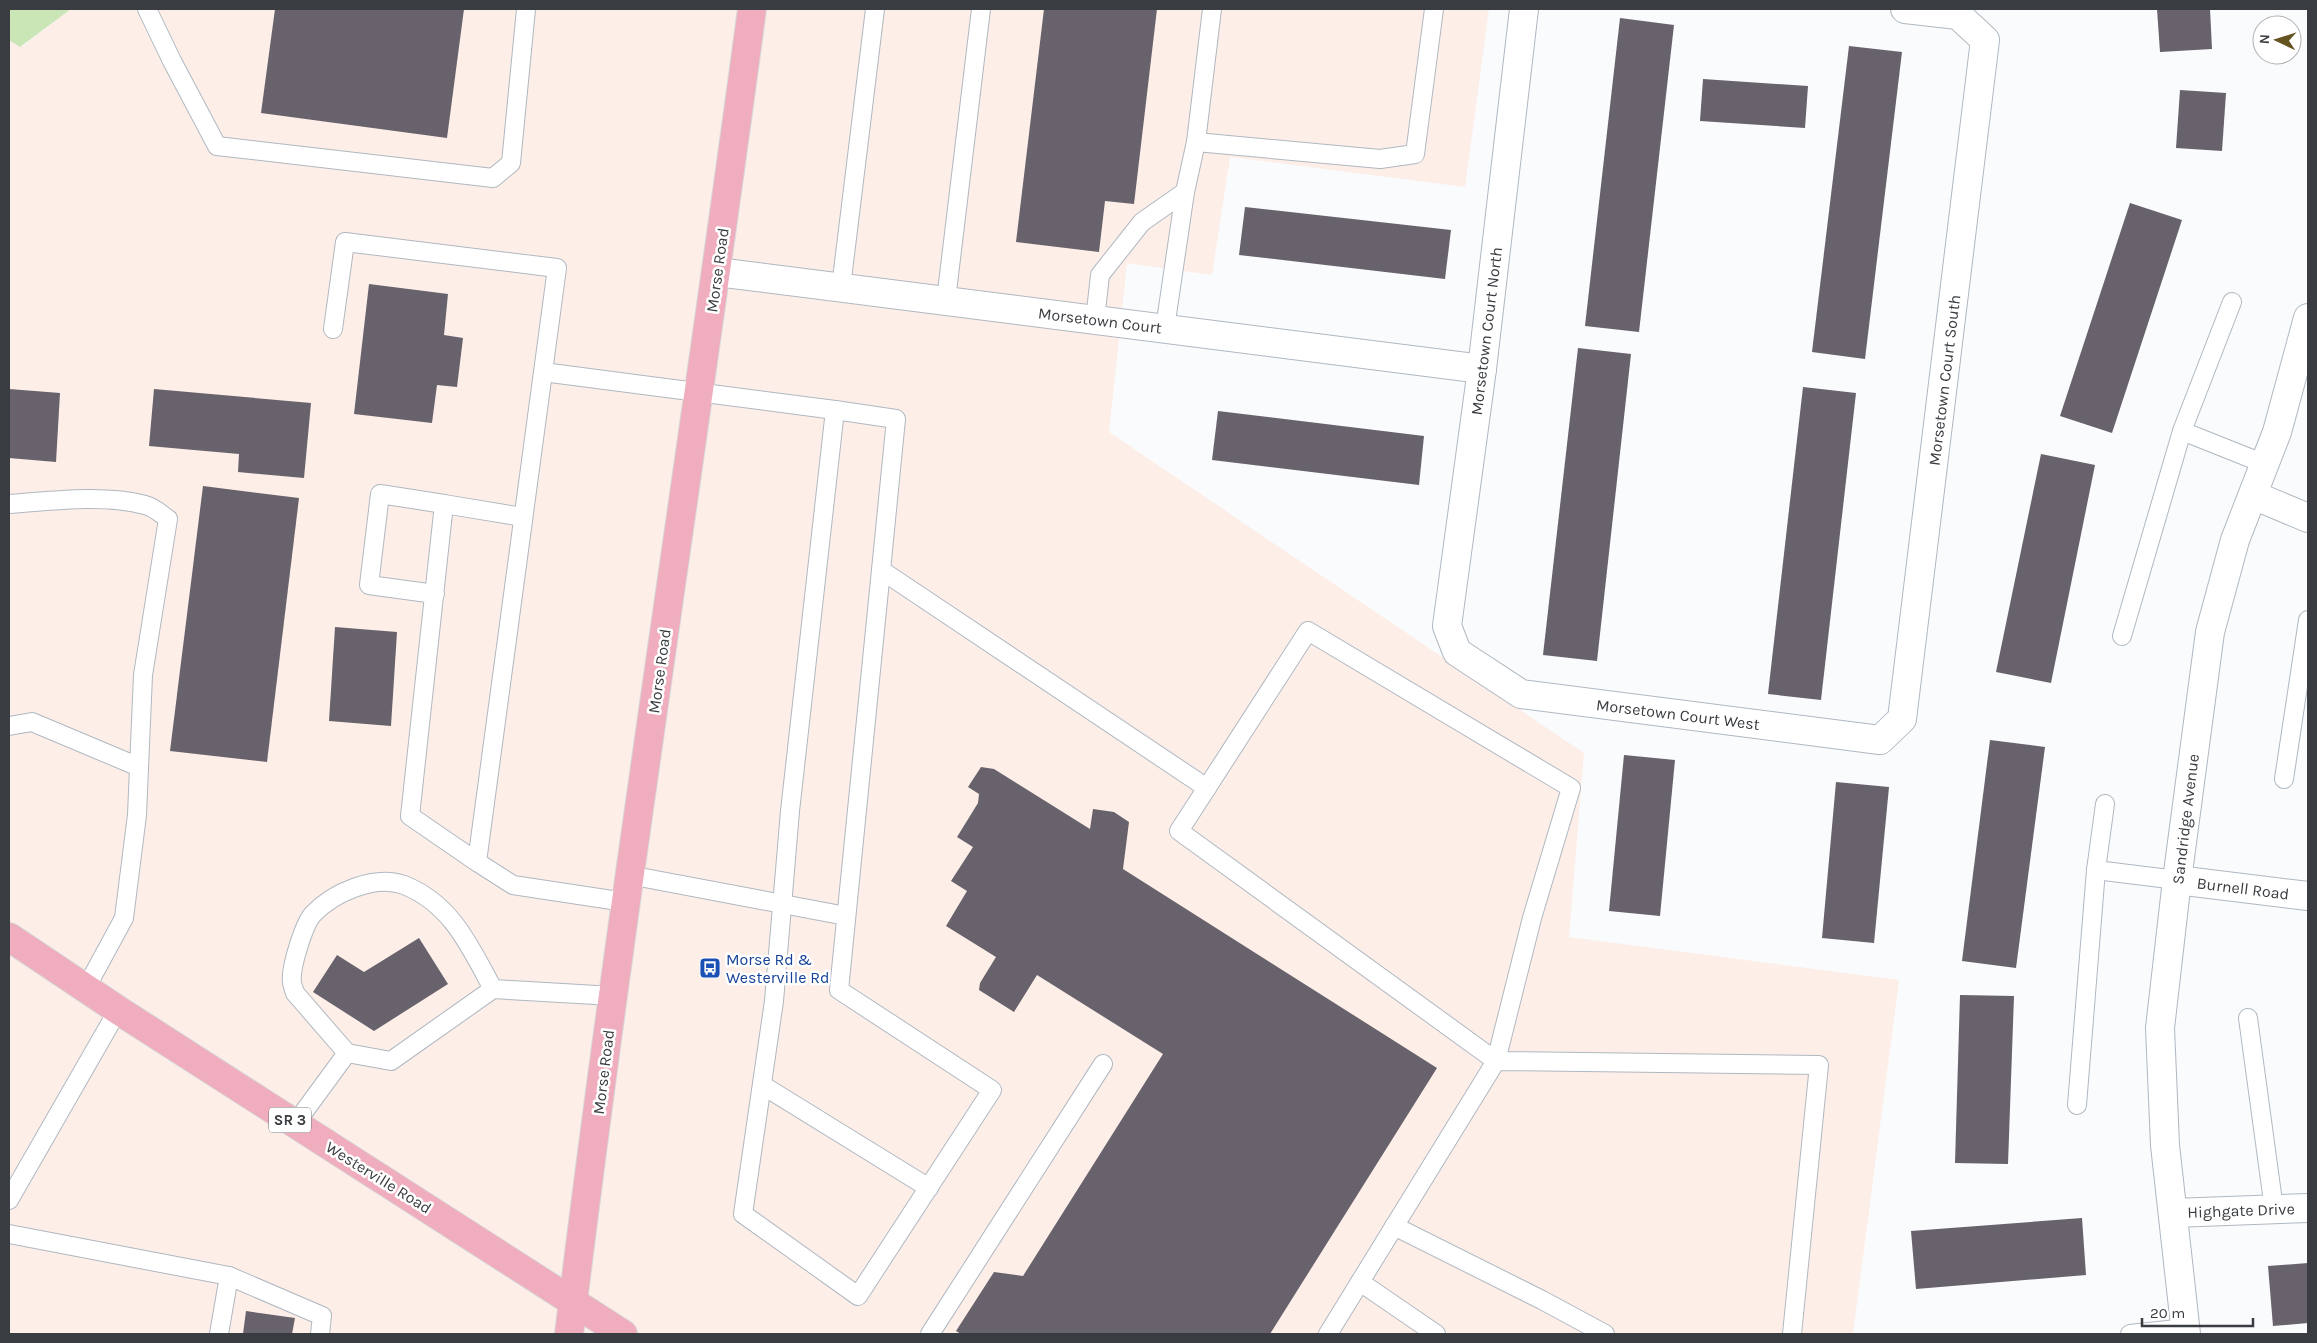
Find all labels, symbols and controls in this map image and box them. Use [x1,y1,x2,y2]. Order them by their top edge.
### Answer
north arrow [2252,15,2302,65]
text: N [2256,34,2273,45]
street label: Morse Road [702,226,733,314]
street label: Morsetown Court North [1467,246,1506,416]
street label: Morsetown Court South [1925,293,1964,467]
street label: Morsetown Court [1037,303,1163,338]
street label: Morse Road [644,627,675,715]
street label: Morsetown Court West [1595,695,1761,734]
street label: Sandridge Avenue [2168,753,2203,885]
street label: Burnell Road [2196,873,2290,904]
place label: Morse Rd & Westerville Rd [726,950,830,987]
bus stop icon: Morse Rd & Westerville Rd [698,956,722,980]
street label: Morse Road [589,1029,618,1116]
road number: SR 3 [269,1108,311,1132]
street label: Westerville Road [322,1137,435,1218]
street label: Highgate Drive [2187,1199,2295,1222]
scale bar [2142,1296,2253,1328]
text: 20 m [2150,1304,2185,1322]

